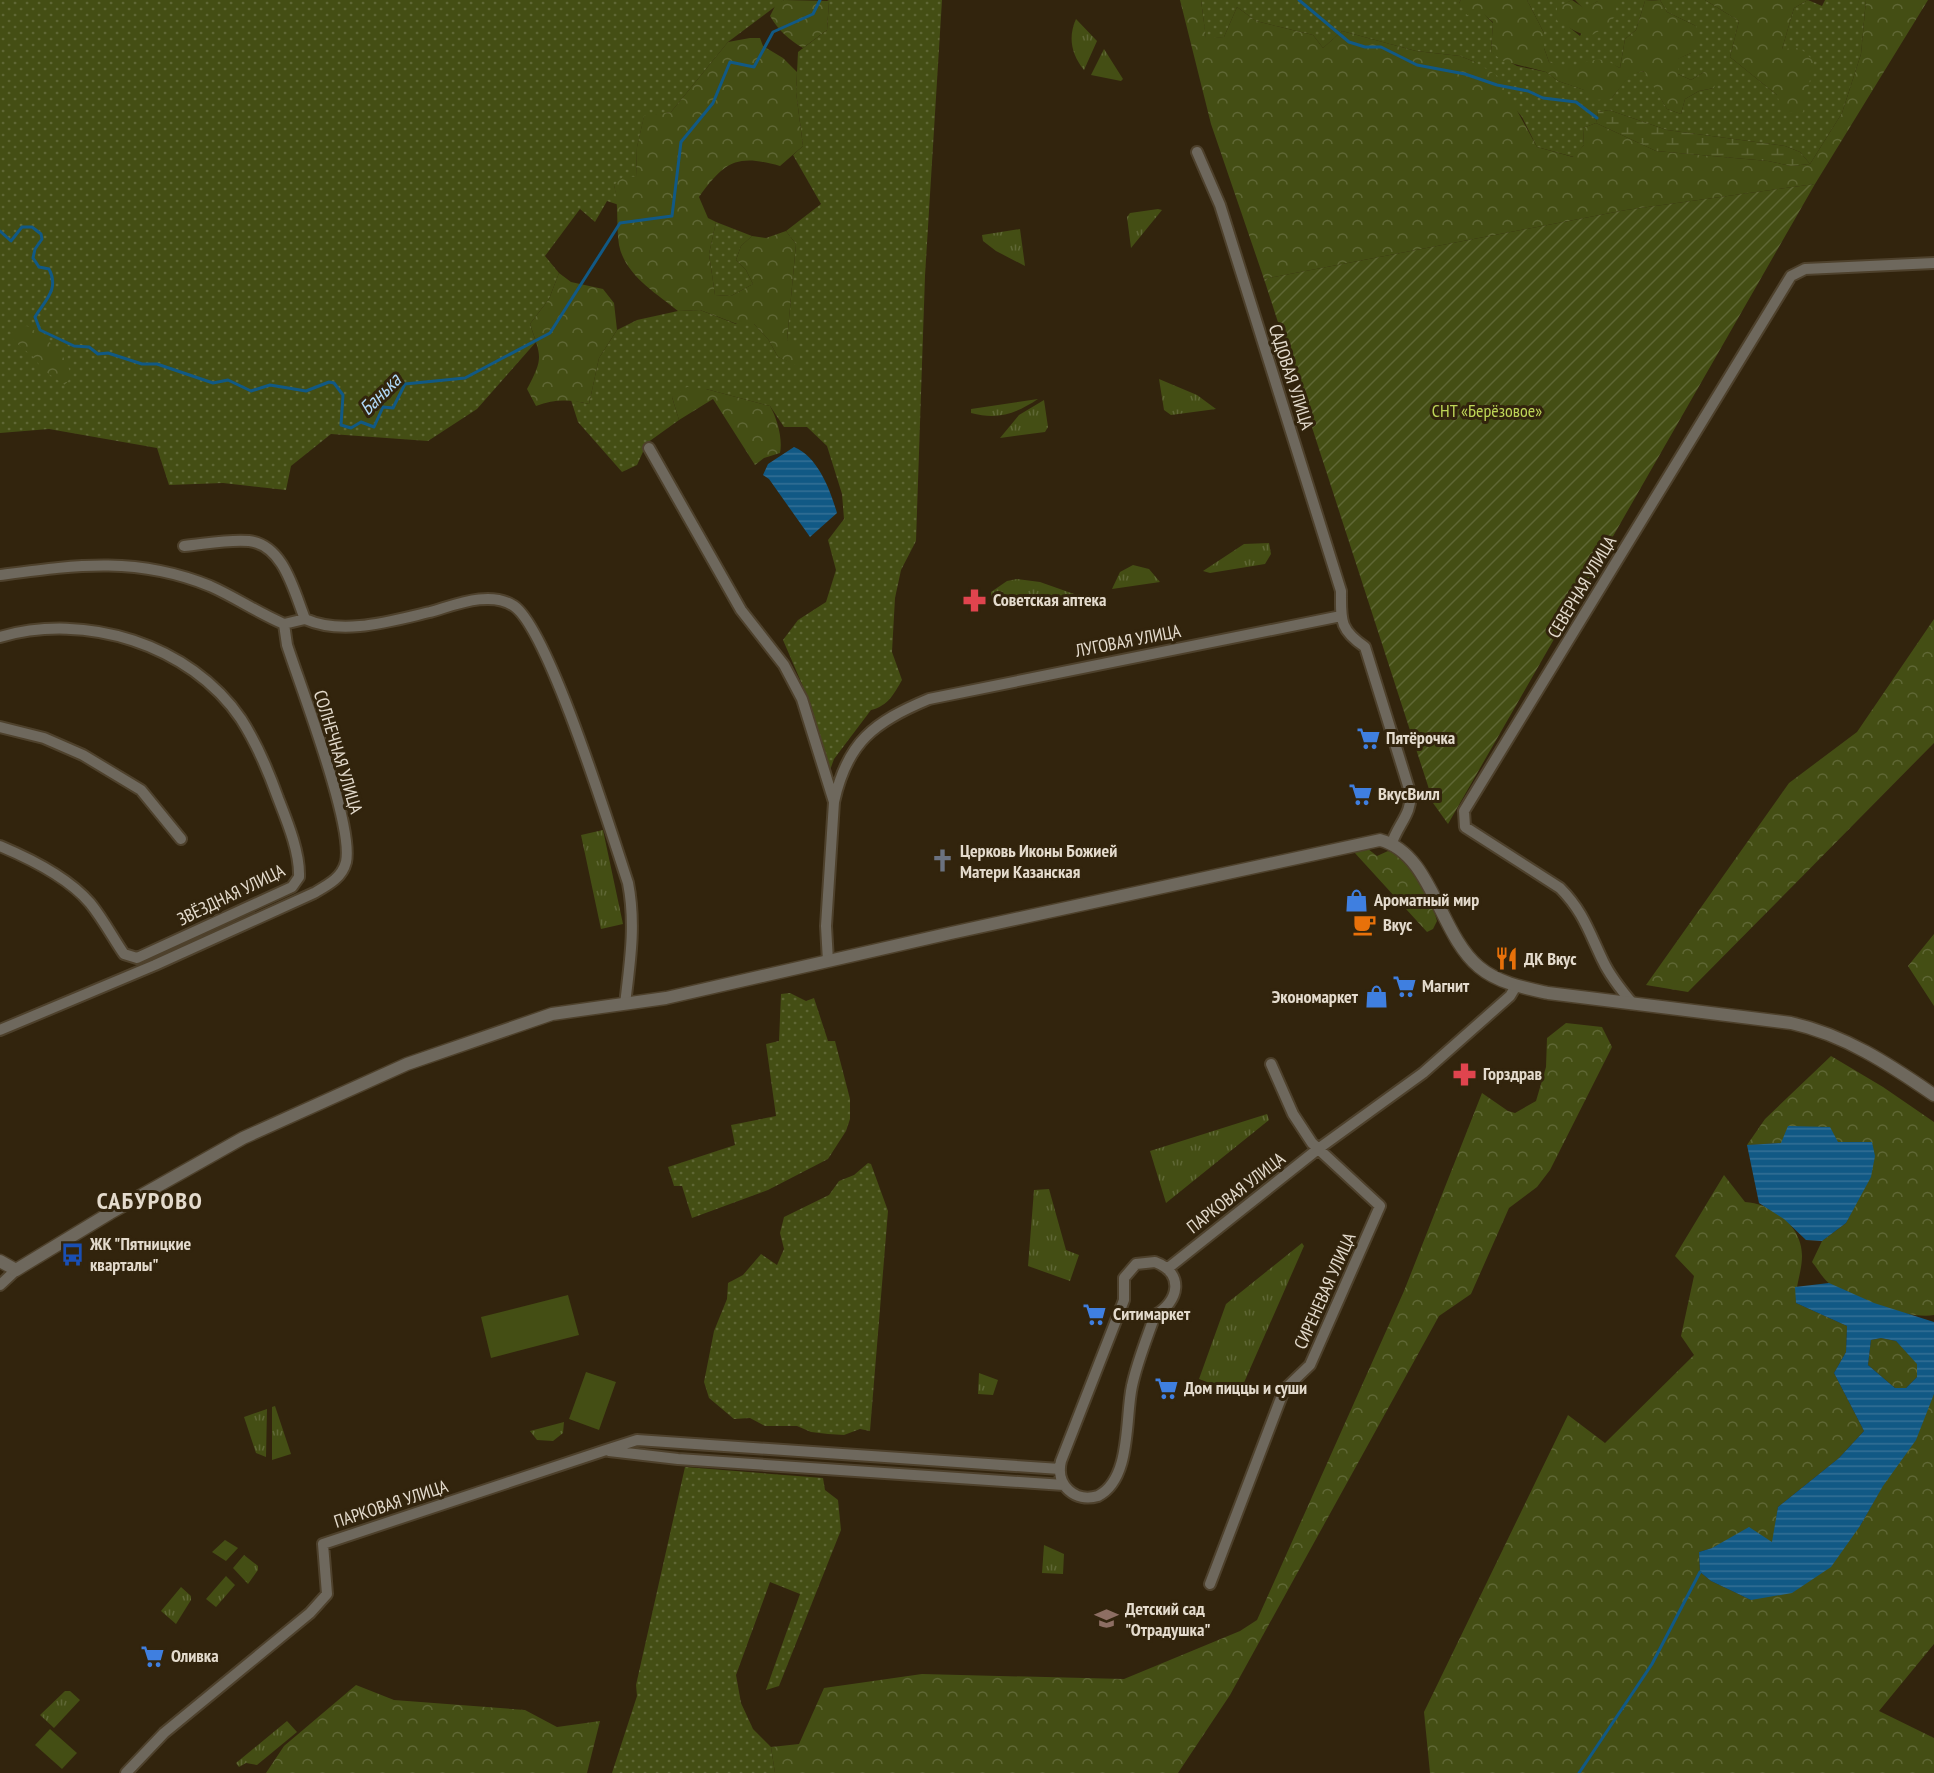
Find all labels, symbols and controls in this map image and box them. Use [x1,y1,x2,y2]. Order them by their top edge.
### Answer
street label: САДОВАЯ УЛИЦА [1264,321,1319,433]
water label: Банька [354,367,407,420]
park label: СНТ «Берёзовое» [1432,399,1542,422]
street label: СЕВЕРНАЯ УЛИЦА [1542,531,1621,642]
pharmacy icon: Советская аптека [962,587,988,613]
place label: Советская аптека [993,588,1106,611]
street label: ЛУГОВАЯ УЛИЦА [1072,619,1183,662]
street label: СОЛНЕЧНАЯ УЛИЦА [309,687,368,817]
supermarket icon: Пятёрочка [1355,725,1381,751]
place label: Пятёрочка [1386,726,1455,749]
supermarket icon: ВкусВилл [1347,781,1373,807]
place label: ВкусВилл [1378,782,1440,805]
place label: Церковь Иконы Божией Матери Казанская [960,839,1117,883]
church icon: Церковь Иконы Божией Матери Казанская [929,848,955,874]
street label: ЗВЁЗДНАЯ УЛИЦА [173,858,289,930]
shop icon: Ароматный мир [1343,887,1369,913]
place label: Ароматный мир [1373,888,1479,911]
cafe icon: Вкус [1352,912,1378,938]
place label: Вкус [1383,913,1413,936]
restaurant icon: ДК Вкус [1493,946,1519,972]
place label: ДК Вкус [1524,947,1577,970]
supermarket icon: Магнит [1391,973,1417,999]
place label: Магнит [1422,974,1470,997]
shop icon: Экономаркет [1363,984,1389,1010]
place label: Экономаркет [1272,985,1359,1008]
pharmacy icon: Горздрав [1452,1061,1478,1087]
place label: Горздрав [1483,1062,1543,1085]
street label: ПАРКОВАЯ УЛИЦА [1182,1147,1290,1238]
district label: САБУРОВО [97,1185,203,1216]
street label: СИРЕНЕВАЯ УЛИЦА [1289,1229,1361,1353]
place label: ЖК "Пятницкие кварталы" [89,1232,192,1276]
bus stop icon: ЖК "Пятницкие кварталы" [59,1241,85,1267]
supermarket icon: Ситимаркет [1082,1301,1108,1327]
place label: Ситимаркет [1113,1302,1191,1325]
supermarket icon: Дом пиццы и суши [1153,1375,1179,1401]
place label: Дом пиццы и суши [1184,1376,1307,1399]
street label: ПАРКОВАЯ УЛИЦА [331,1474,451,1533]
place label: Детский сад "Отрадушка" [1125,1597,1211,1641]
school or university icon: Детский сад "Отрадушка" [1094,1606,1120,1632]
supermarket icon: Оливка [140,1643,166,1669]
place label: Оливка [171,1644,219,1667]

